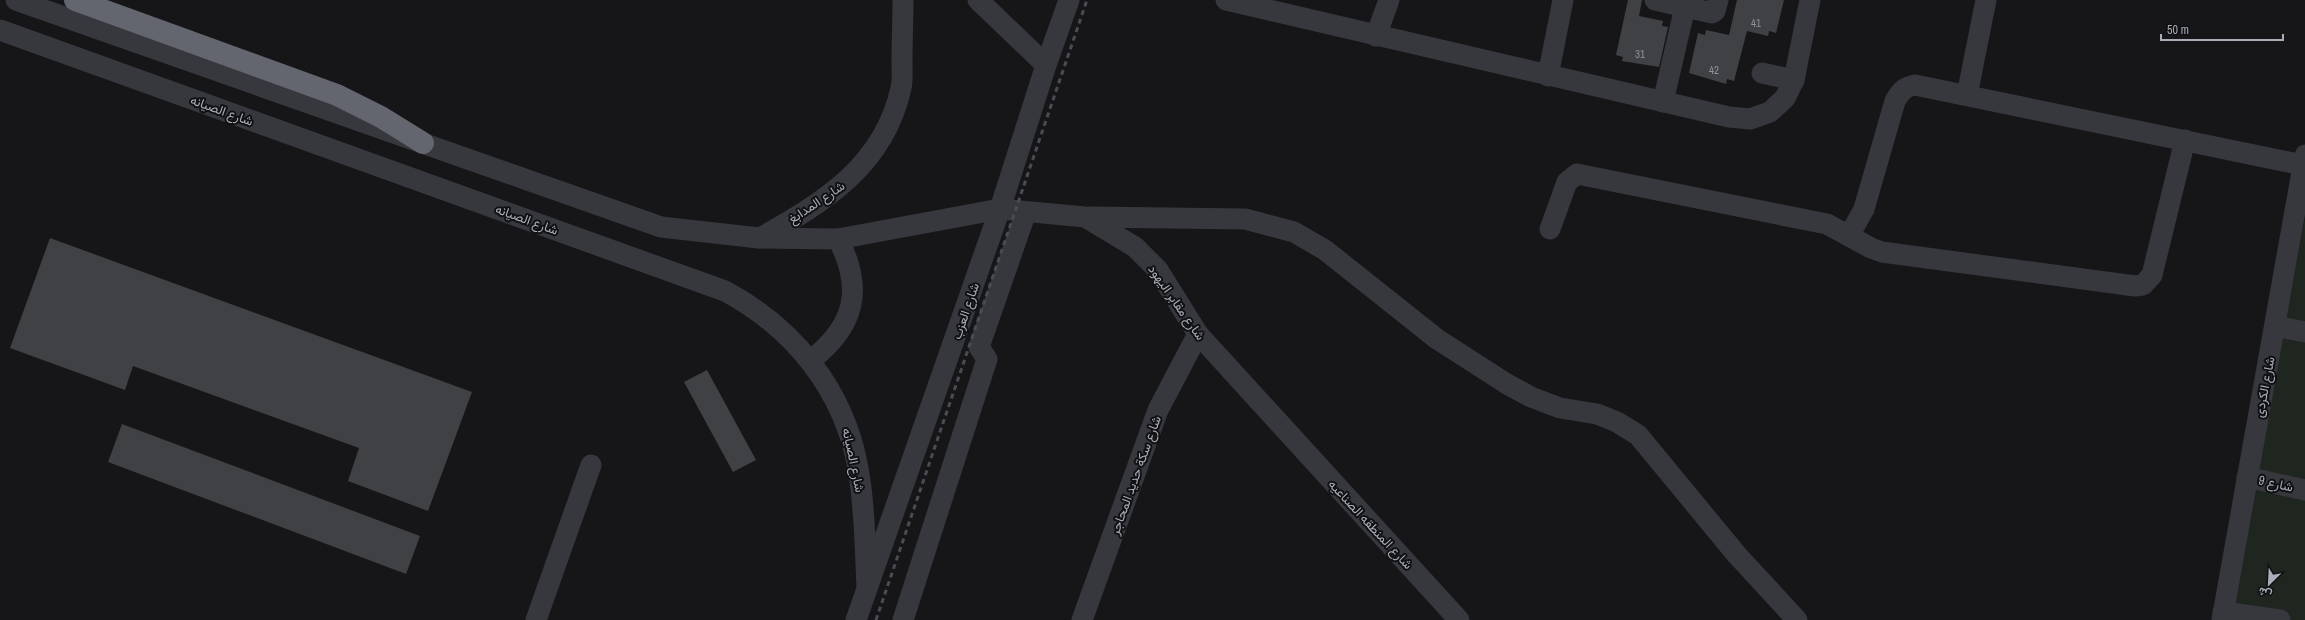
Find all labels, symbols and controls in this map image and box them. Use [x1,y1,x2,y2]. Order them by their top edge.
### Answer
house number: 41 [1751,16,1761,30]
scale bar [2161,16,2283,42]
text: 50 m [2167,22,2189,38]
house number: 31 [1635,47,1645,61]
house number: 42 [1709,63,1719,77]
street label: شارع الصيانه [188,91,256,131]
street label: شارع المدابغ [785,177,848,228]
street label: شارع الصيانه [493,200,561,240]
street label: شارع مقابر اليهود [1143,261,1209,344]
street label: شارع العزب [948,281,984,342]
street label: شارع الكردى [2250,355,2280,419]
street label: شارع سكة حديد المحاجر [1106,413,1166,538]
street label: شارع الصيانه [837,426,869,494]
street label: شارع 9 [2257,471,2295,497]
street label: شارع المنطقه الصناعيه [1324,476,1417,573]
north arrow [2249,564,2289,604]
text: ش [2256,584,2274,602]

